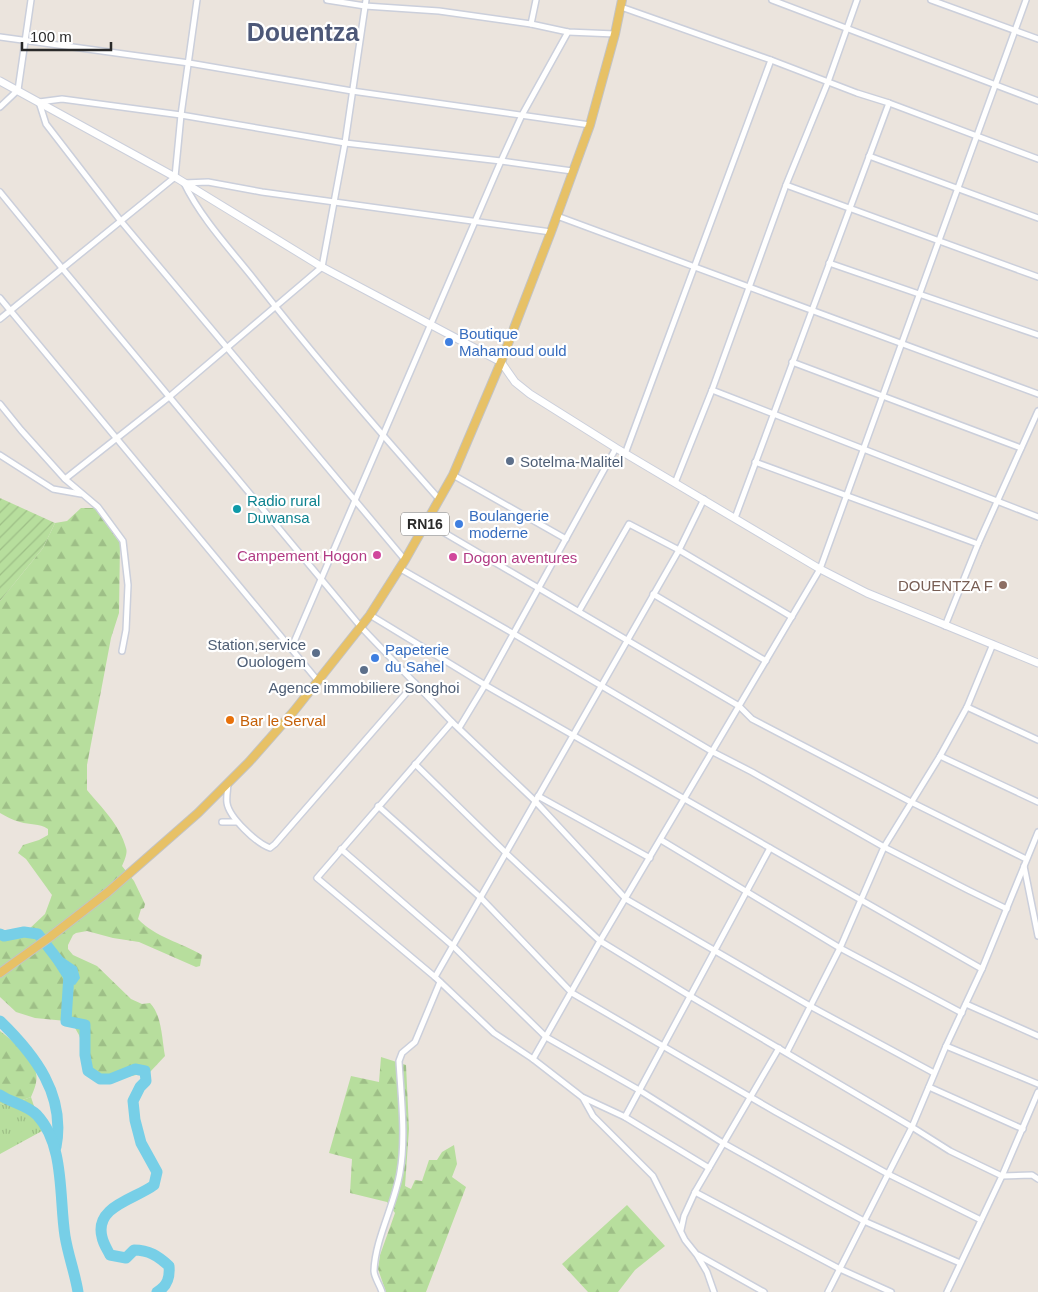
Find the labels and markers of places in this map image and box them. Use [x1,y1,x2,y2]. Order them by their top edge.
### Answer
place label: Boutique Mahamoud ould [459,325,567,359]
marker: Boutique Mahamoud ould [443,336,455,348]
place label: Sotelma-Malitel [520,453,623,470]
marker: Sotelma-Malitel [504,455,516,467]
place label: Radio rural Duwansa [247,492,320,526]
marker: Radio rural Duwansa [231,503,243,515]
place label: Boulangerie moderne [469,507,549,541]
marker: Boulangerie moderne [453,518,465,530]
place label: Campement Hogon [237,547,367,564]
marker: Campement Hogon [371,549,383,561]
place label: Dogon aventures [463,549,577,566]
marker: Dogon aventures [447,551,459,563]
place label: DOUENTZA F [898,577,993,594]
marker: DOUENTZA F [997,579,1009,591]
place label: Station,service Ouologem [208,636,306,670]
place label: Papeterie du Sahel [385,641,449,675]
marker: Station,service Ouologem [310,647,322,659]
marker: Papeterie du Sahel [369,652,381,664]
marker: Agence immobiliere Songhoi [358,664,370,676]
place label: Agence immobiliere Songhoi [269,679,459,696]
place label: Bar le Serval [240,712,326,729]
marker: Bar le Serval [224,714,236,726]

